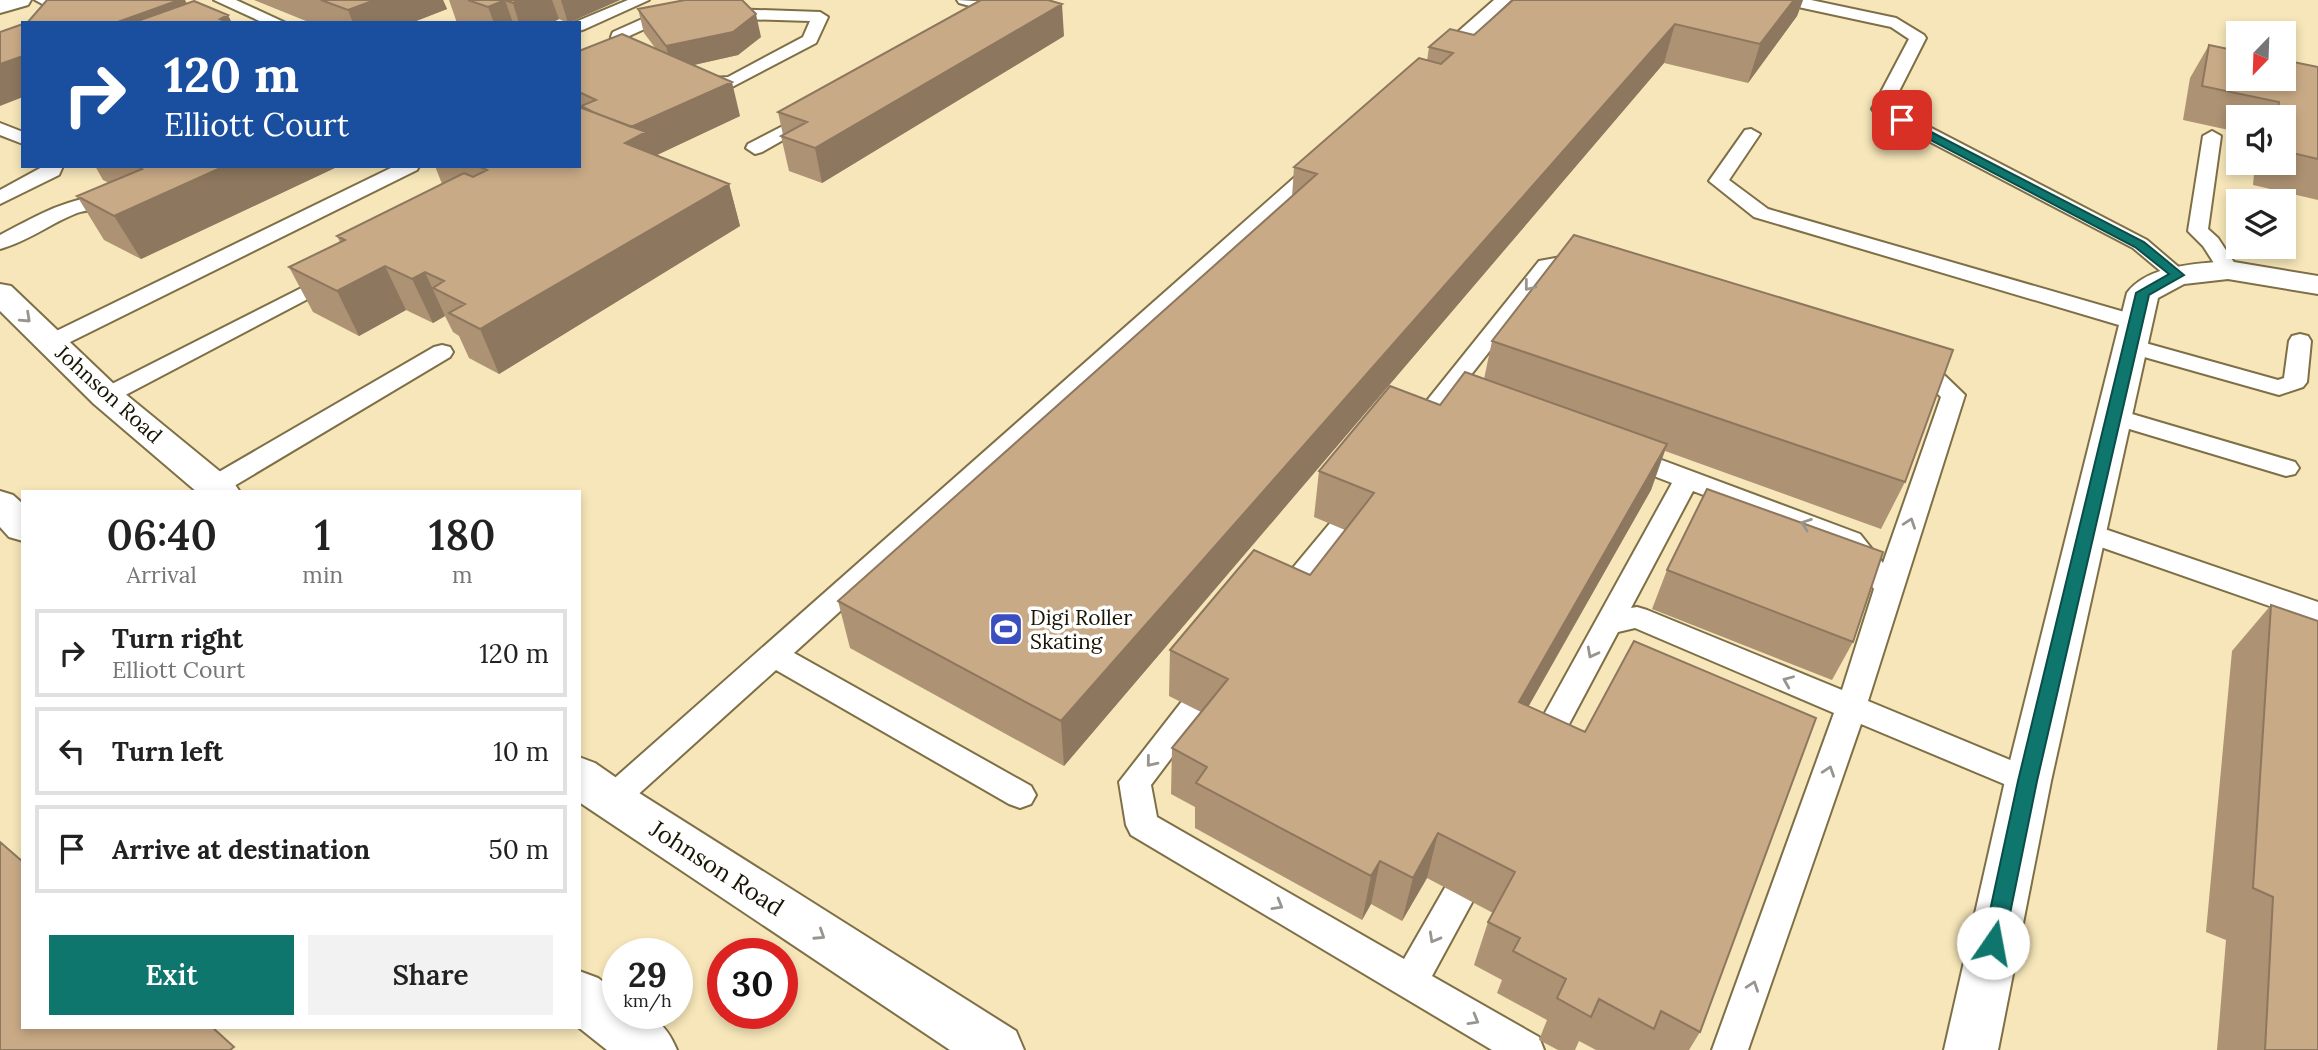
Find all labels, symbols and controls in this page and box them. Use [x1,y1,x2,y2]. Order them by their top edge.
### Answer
north arrow [2226,21,2296,91]
map controls [2226,21,2296,259]
text: 120 m [164,43,299,105]
icon: right [49,49,140,140]
pin [1872,90,1932,150]
icon: arrive [1883,101,1921,139]
text: Elliott Court [164,104,349,145]
button: sound [2226,105,2296,175]
button: layers [2226,189,2296,259]
one-way arrow [1524,279,1537,291]
one-way arrow [18,309,31,322]
street label: Johnson Road [49,338,168,449]
text: 06:40 [106,508,217,562]
text: 1 [315,508,331,562]
text: 180 [429,508,496,562]
one-way arrow [1902,517,1916,530]
one-way arrow [1800,518,1812,532]
text: Arrival [127,560,197,589]
text: min [302,560,343,589]
text: m [452,560,472,589]
place label: Digi Roller Skating [1030,604,1132,655]
sports icon: Digi Roller Skating [987,610,1025,648]
text: Turn right [112,622,243,655]
icon: right [53,634,91,672]
text: 120 m [479,637,549,670]
one-way arrow [1587,646,1600,658]
text: Elliott Court [112,655,245,684]
one-way arrow [1783,675,1796,689]
icon: left [53,732,91,770]
text: Turn left [112,735,223,768]
text: 10 m [493,735,549,768]
one-way arrow [1147,753,1159,766]
one-way arrow [1821,766,1835,778]
street label: Johnson Road [643,813,790,923]
icon: arrive [53,830,91,868]
text: Arrive at destination [112,833,370,866]
text: 50 m [489,833,549,866]
one-way arrow [1271,897,1283,910]
position arrow [1956,906,2030,980]
one-way arrow [812,927,825,940]
one-way arrow [1429,931,1442,944]
button: Exit [49,935,294,1015]
button: Share [308,935,553,1015]
speed limit sign: 30 [707,938,798,1029]
text: 29 [628,952,667,997]
one-way arrow [1745,980,1759,992]
text: km/h [623,989,672,1012]
one-way arrow [1467,1011,1480,1024]

